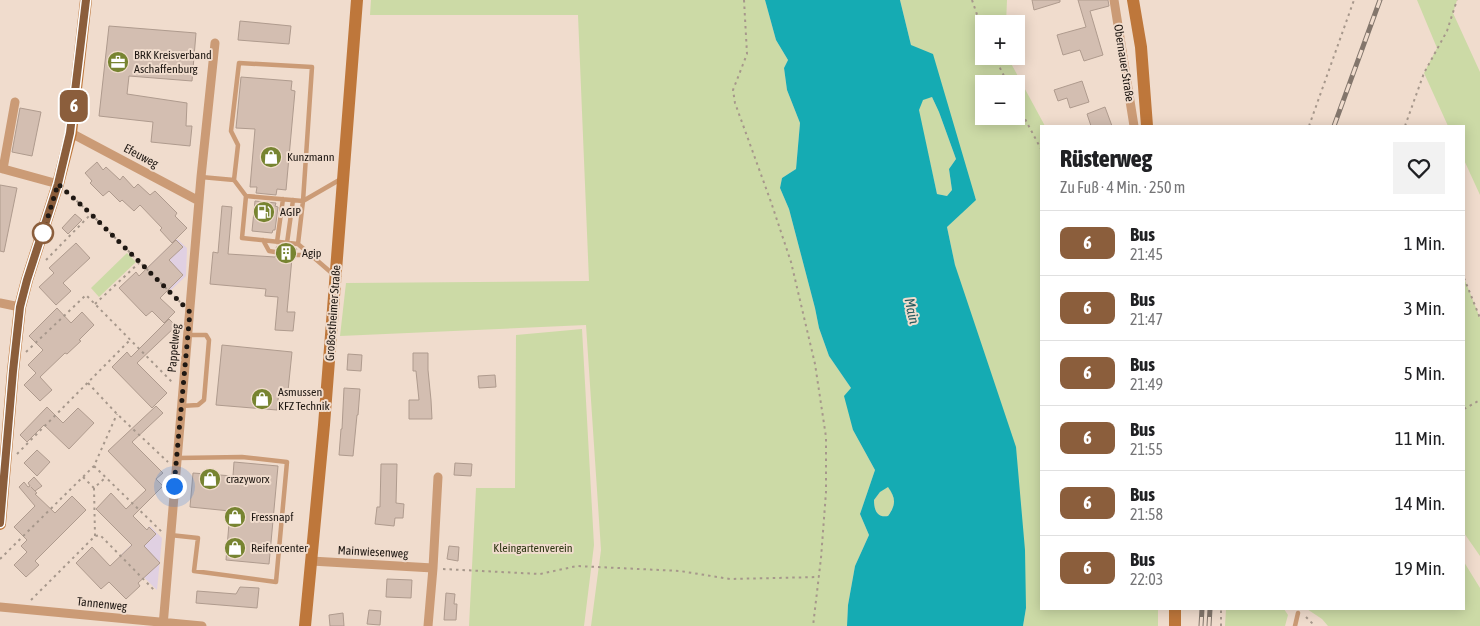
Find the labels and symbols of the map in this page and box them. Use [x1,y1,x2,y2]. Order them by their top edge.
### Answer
street label: Obernauer Straße [1111,23,1137,103]
place label: BRK Kreisverband Aschaffenburg [134,48,212,76]
office icon: BRK Kreisverband Aschaffenburg [106,50,130,74]
line badge: 6 [58,90,90,122]
street label: Efeuweg [121,141,162,171]
shop icon: Kunzmann [259,145,283,169]
place label: Kunzmann [287,150,335,164]
fuel station icon: AGIP [252,200,276,224]
place label: AGIP [280,205,301,219]
unlabelled marker [32,222,54,244]
building icon: Agip [274,241,298,265]
place label: Agip [302,246,322,260]
street label: Großostheimer Straße [323,264,343,362]
water label: Main [901,297,923,326]
street label: Pappelweg [165,322,183,373]
place label: Asmussen KFZ Technik [278,385,331,413]
shop icon: Asmussen KFZ Technik [250,387,274,411]
shop icon: crazyworx [198,467,222,491]
place label: crazyworx [226,472,270,486]
your location [162,474,187,499]
shop icon: Fressnapf [223,505,247,529]
place label: Fressnapf [251,510,294,524]
shop icon: Reifencenter [223,536,247,560]
place label: Reifencenter [251,541,308,555]
park label: Kleingartenverein [493,541,573,555]
street label: Mainwiesenweg [337,543,410,561]
street label: Tannenweg [76,594,129,614]

